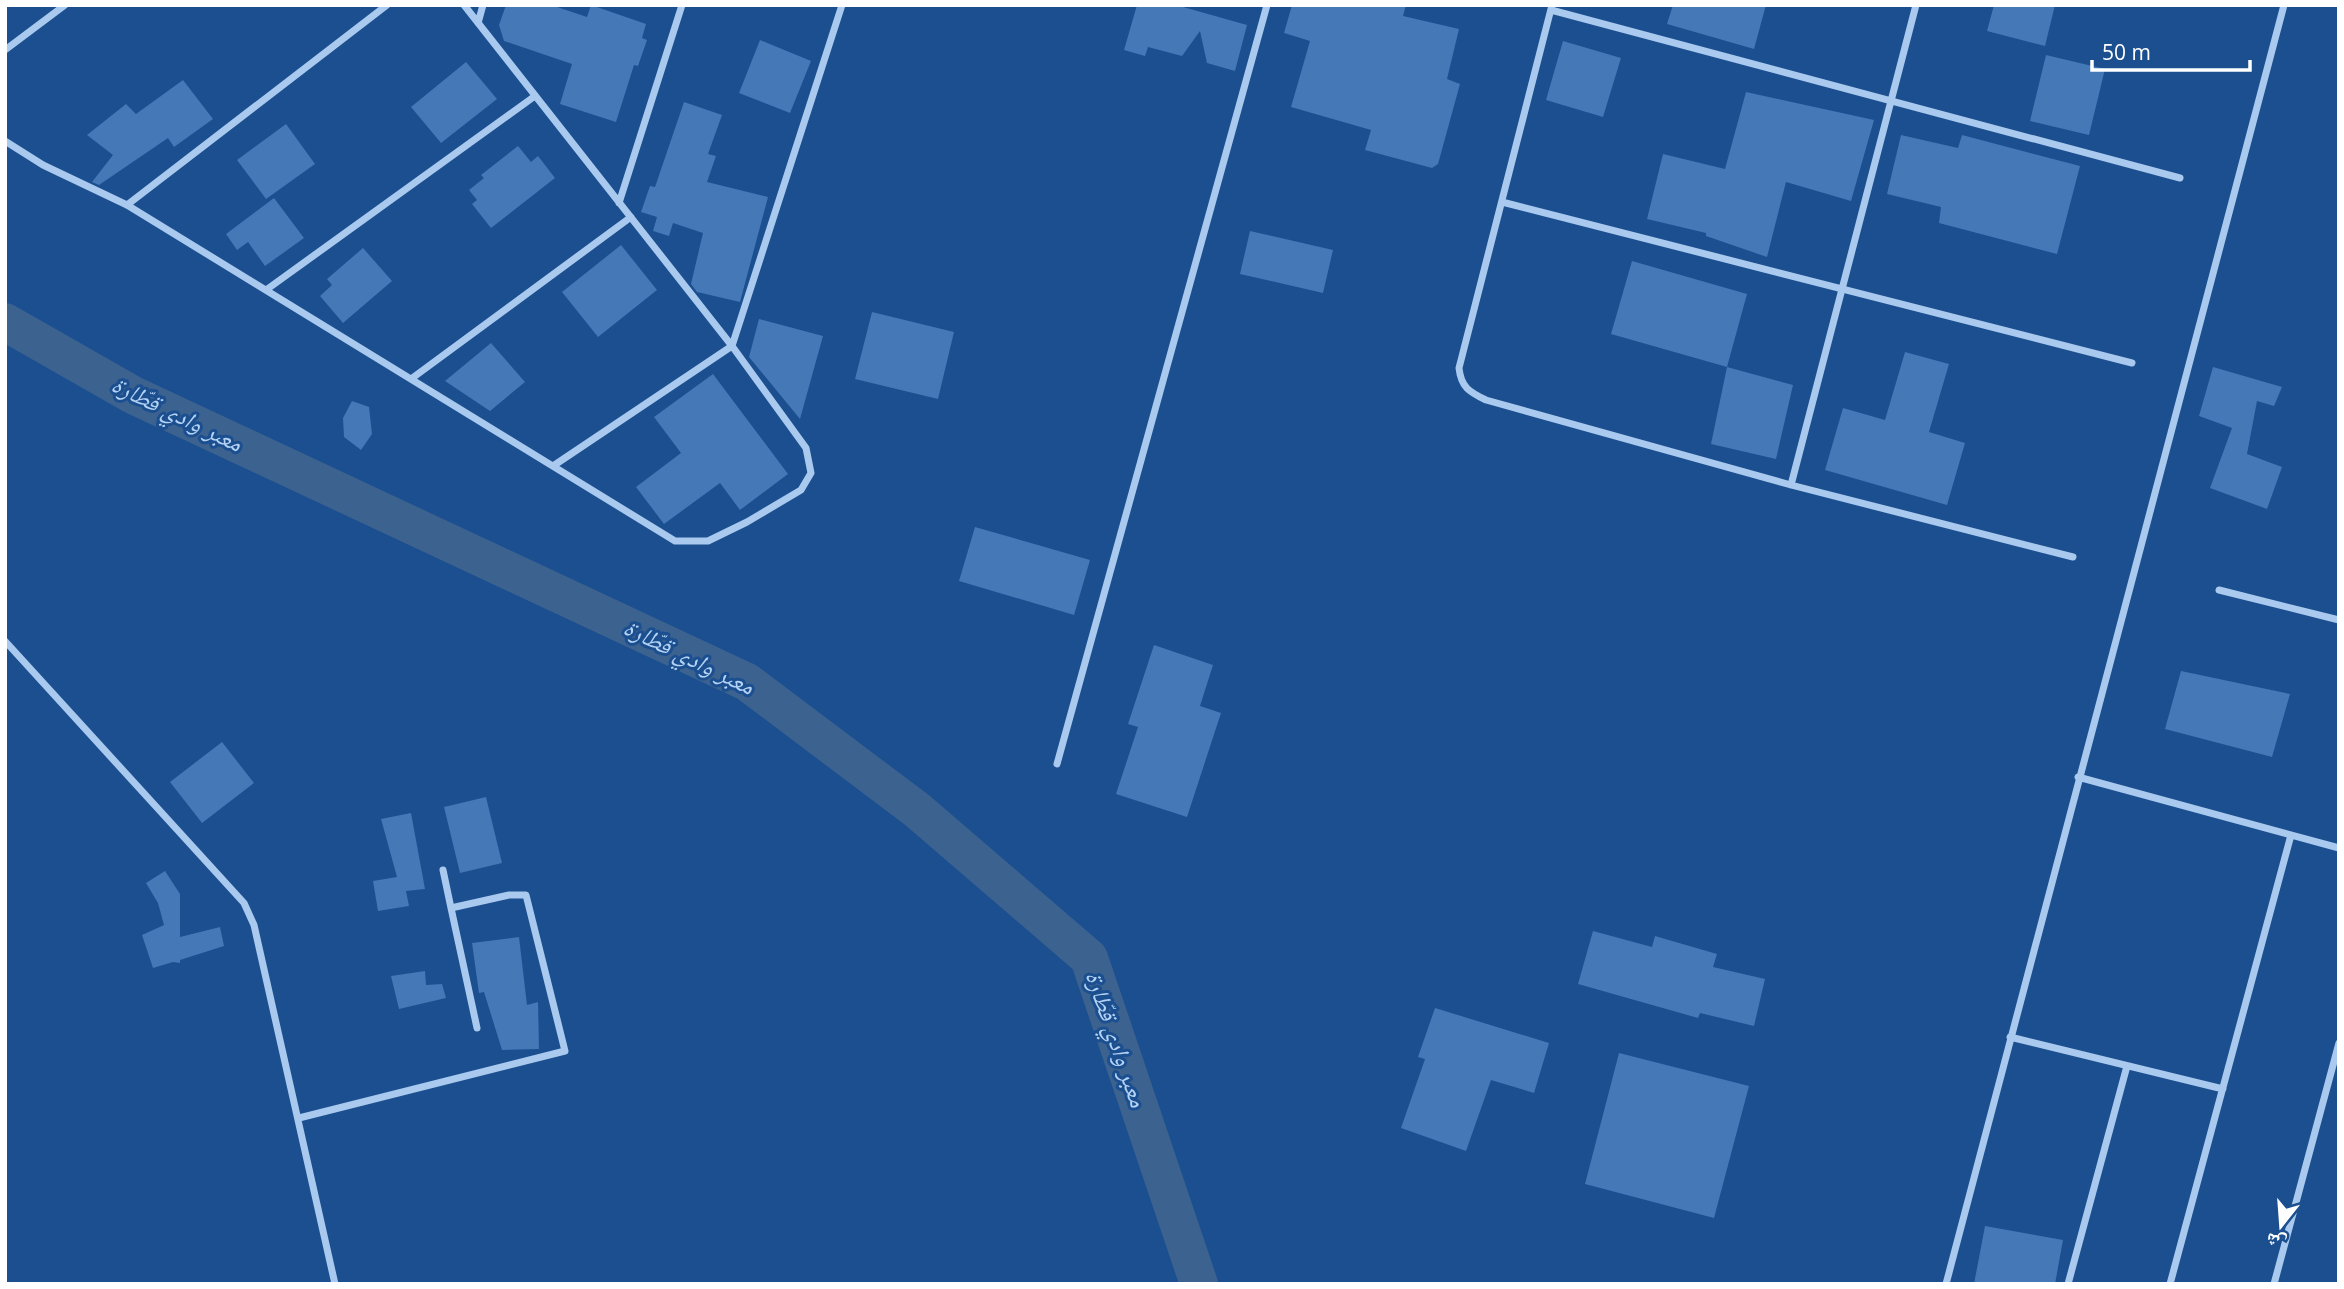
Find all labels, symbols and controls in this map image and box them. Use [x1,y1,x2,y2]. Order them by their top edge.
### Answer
scale bar [2092,28,2250,72]
text: 50 m [2102,38,2151,66]
water label: معبر وادي قطّارة [105,367,249,462]
water label: معبر وادي قطّارة [617,610,761,705]
water label: معبر وادي قطّارة [1075,966,1156,1112]
north arrow [2246,1191,2316,1261]
text: ش [2263,1227,2289,1258]

